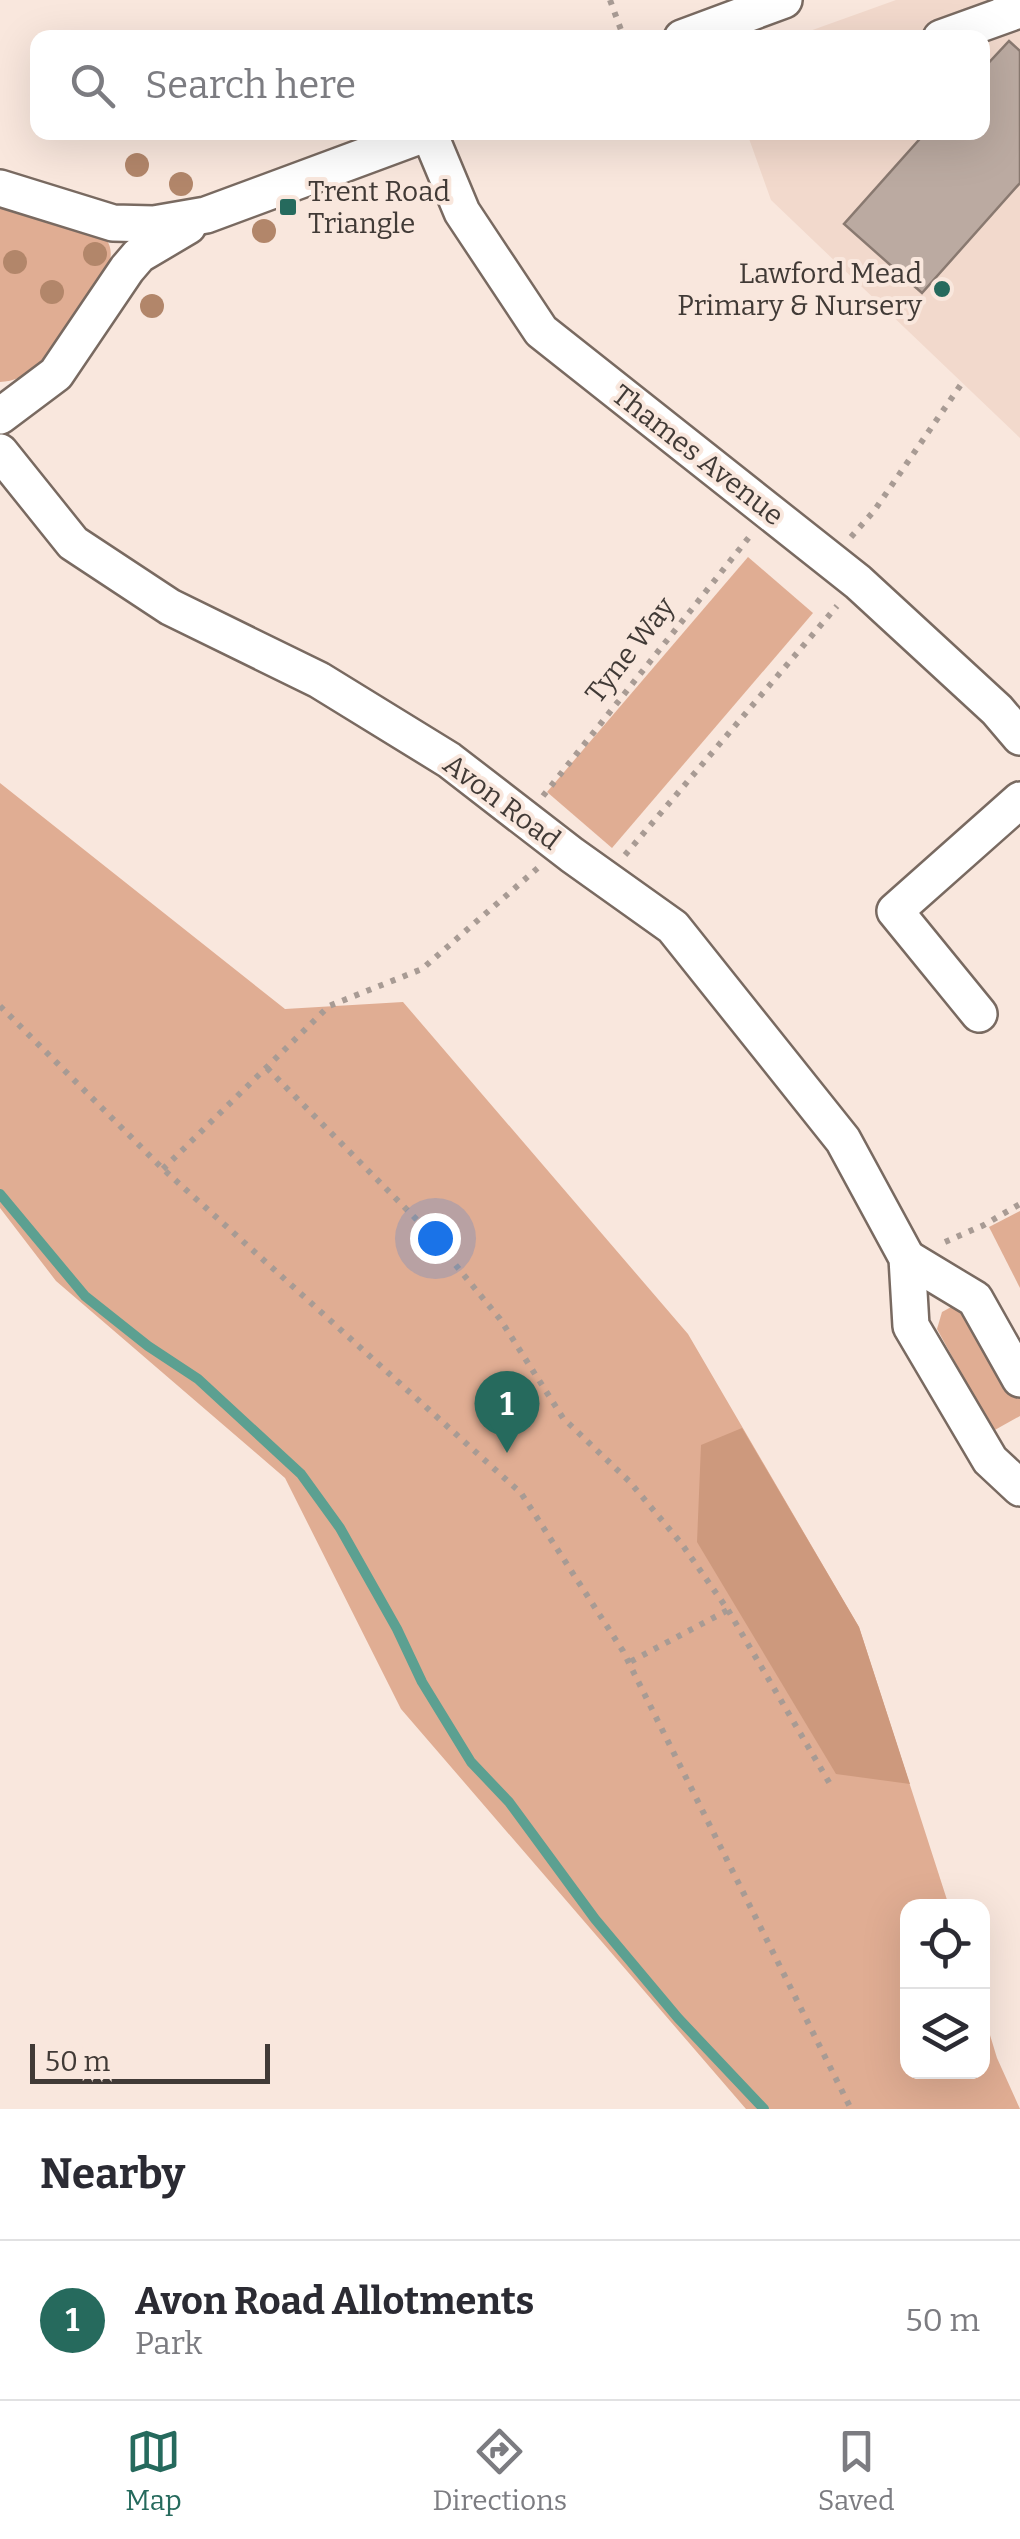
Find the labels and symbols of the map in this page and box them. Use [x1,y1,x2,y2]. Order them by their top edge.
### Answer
place label: Trent Road Triangle [308,175,450,240]
marker: Trent Road Triangle [277,196,299,218]
place label: Lawford Mead Primary & Nursery [677,257,922,322]
marker: Lawford Mead Primary & Nursery [931,278,953,300]
street label: Thames Avenue [606,378,790,532]
street label: Tyne Way [578,590,682,709]
street label: Avon Road [437,747,567,857]
your location [410,1213,461,1264]
pin: 1 [474,1370,540,1453]
scale bar [30,2039,270,2084]

